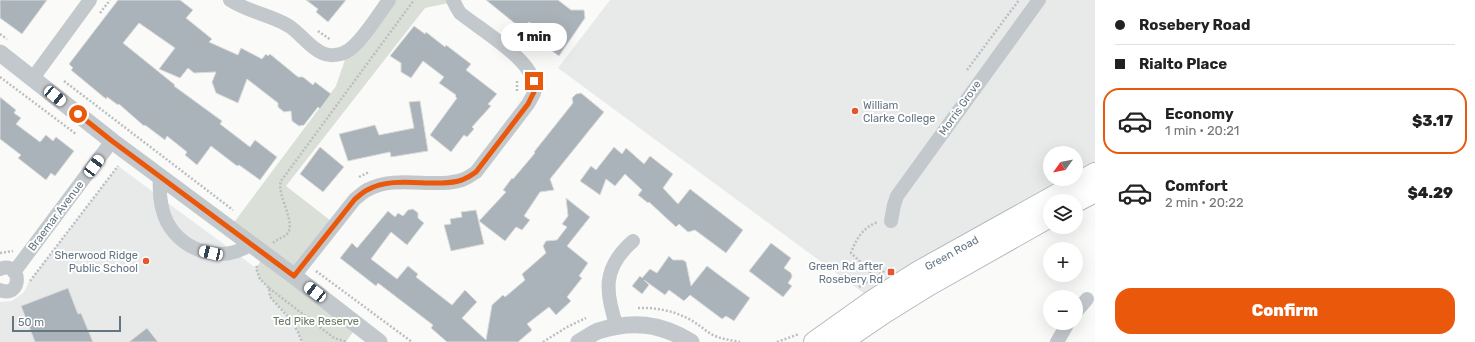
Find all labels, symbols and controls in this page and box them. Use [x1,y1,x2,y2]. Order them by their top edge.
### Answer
text: Rosebery Road [1139,16,1250,34]
callout: 1 min [501,23,567,51]
text: 1 min [517,29,551,44]
text: Rialto Place [1139,55,1227,73]
route end [525,72,543,90]
street label: Morris Grove [936,78,984,138]
car [42,84,68,108]
place label: William Clarke College [863,99,935,125]
icon: car [1117,103,1153,139]
route start [69,105,87,123]
text: Economy [1165,105,1234,123]
marker: William Clarke College [850,106,860,116]
text: $3.17 [1412,112,1453,130]
text: 1 min · 20:21 [1165,123,1239,138]
north arrow [1043,146,1083,186]
map controls [1043,146,1083,330]
car [82,153,106,179]
icon: car [1117,175,1153,211]
text: Comfort [1165,177,1228,195]
street label: Braemar Avenue [25,178,87,254]
text: $4.29 [1408,184,1453,202]
button: layers [1043,194,1083,234]
text: 2 min · 20:22 [1165,195,1244,210]
street label: Green Road [922,233,981,273]
button: + [1043,242,1083,282]
car [198,244,224,262]
place label: Sherwood Ridge Public School [54,249,138,275]
marker: Sherwood Ridge Public School [141,256,151,266]
place label: Green Rd after Rosebery Rd [808,260,884,286]
marker: Green Rd after Rosebery Rd [886,267,896,277]
car [302,280,328,304]
button: Confirm [1115,288,1455,334]
button: − [1043,290,1083,330]
scale bar [12,314,121,333]
park label: Ted Pike Reserve [273,315,359,328]
text: 50 m [18,316,44,329]

